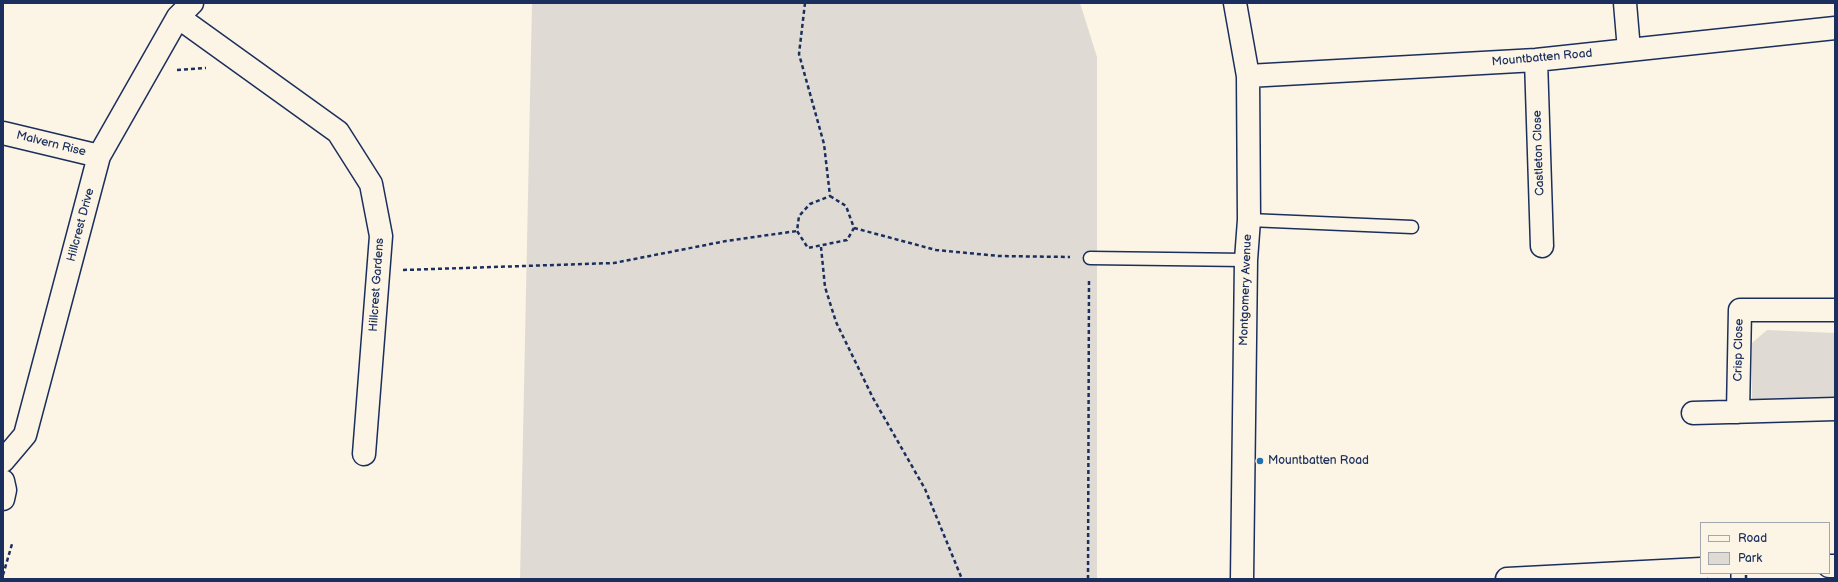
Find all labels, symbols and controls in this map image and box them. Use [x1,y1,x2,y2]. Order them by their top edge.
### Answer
street label: Mountbatten Road [1491,46,1593,70]
street label: Castleton Close [1530,110,1548,196]
street label: Malvern Rise [15,128,87,160]
street label: Hillcrest Drive [64,187,98,263]
street label: Montgomery Avenue [1237,234,1255,346]
street label: Hillcrest Gardens [367,238,387,332]
street label: Crisp Close [1731,318,1747,382]
place label: Mountbatten Road [1268,454,1369,468]
marker: Mountbatten Road [1255,456,1265,466]
legend [1700,522,1830,574]
text: Road [1738,531,1767,546]
text: Park [1738,551,1762,566]

